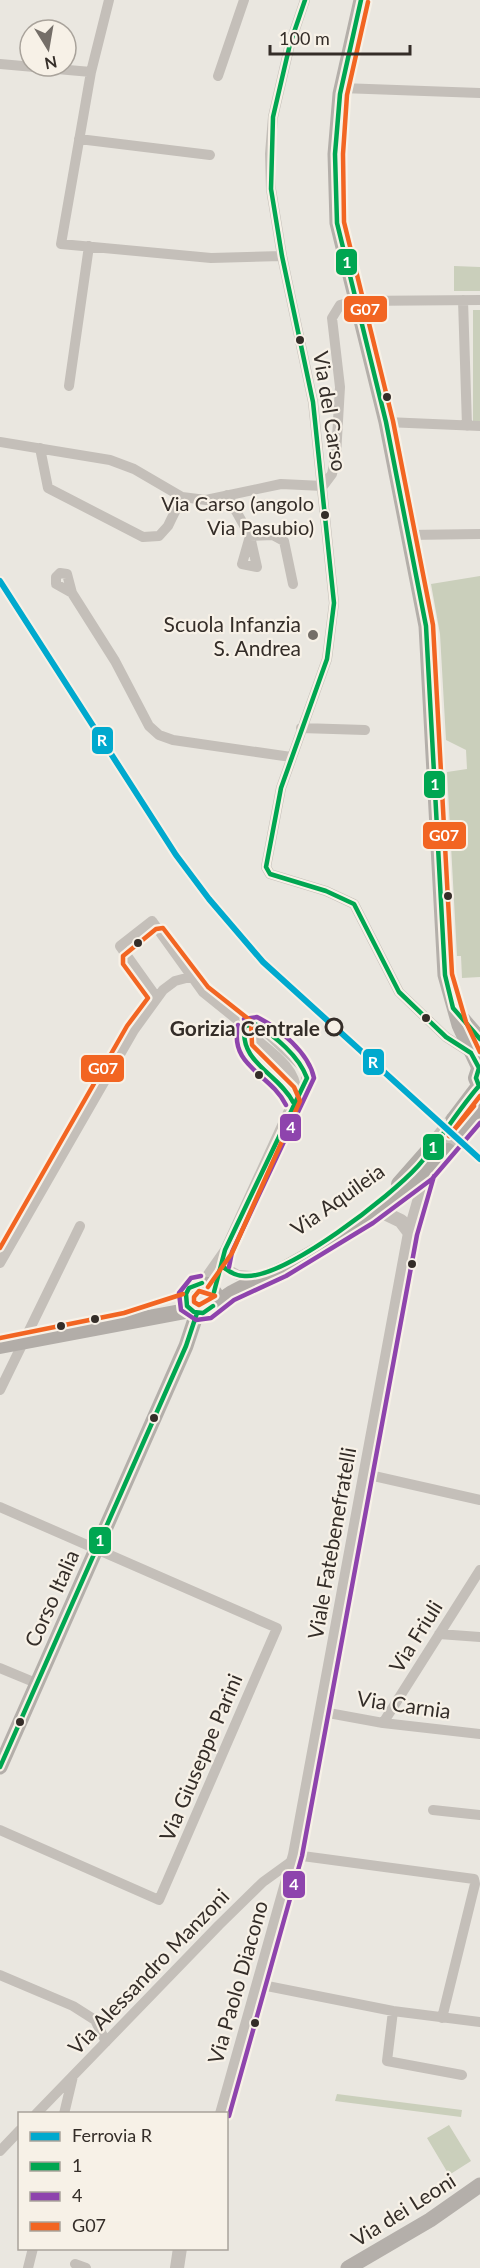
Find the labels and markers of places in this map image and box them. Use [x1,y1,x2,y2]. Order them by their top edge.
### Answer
unlabelled marker [294,334,306,346]
unlabelled marker [381,391,393,403]
place label: Via Carso (angolo Via Pasubio) [161,491,314,539]
marker: Via Carso (angolo Via Pasubio) [319,509,331,521]
place label: Scuola Infanzia S. Andrea [164,611,301,660]
marker: Scuola Infanzia S. Andrea [306,628,320,642]
unlabelled marker [442,890,454,902]
unlabelled marker [132,937,144,949]
unlabelled marker [420,1012,432,1024]
place label: Gorizia Centrale [170,1015,320,1040]
marker: Gorizia Centrale [325,1018,343,1036]
unlabelled marker [253,1069,265,1081]
unlabelled marker [406,1258,418,1270]
unlabelled marker [89,1313,101,1325]
unlabelled marker [55,1320,67,1332]
unlabelled marker [148,1412,160,1424]
unlabelled marker [14,1716,26,1728]
unlabelled marker [249,2017,261,2029]

